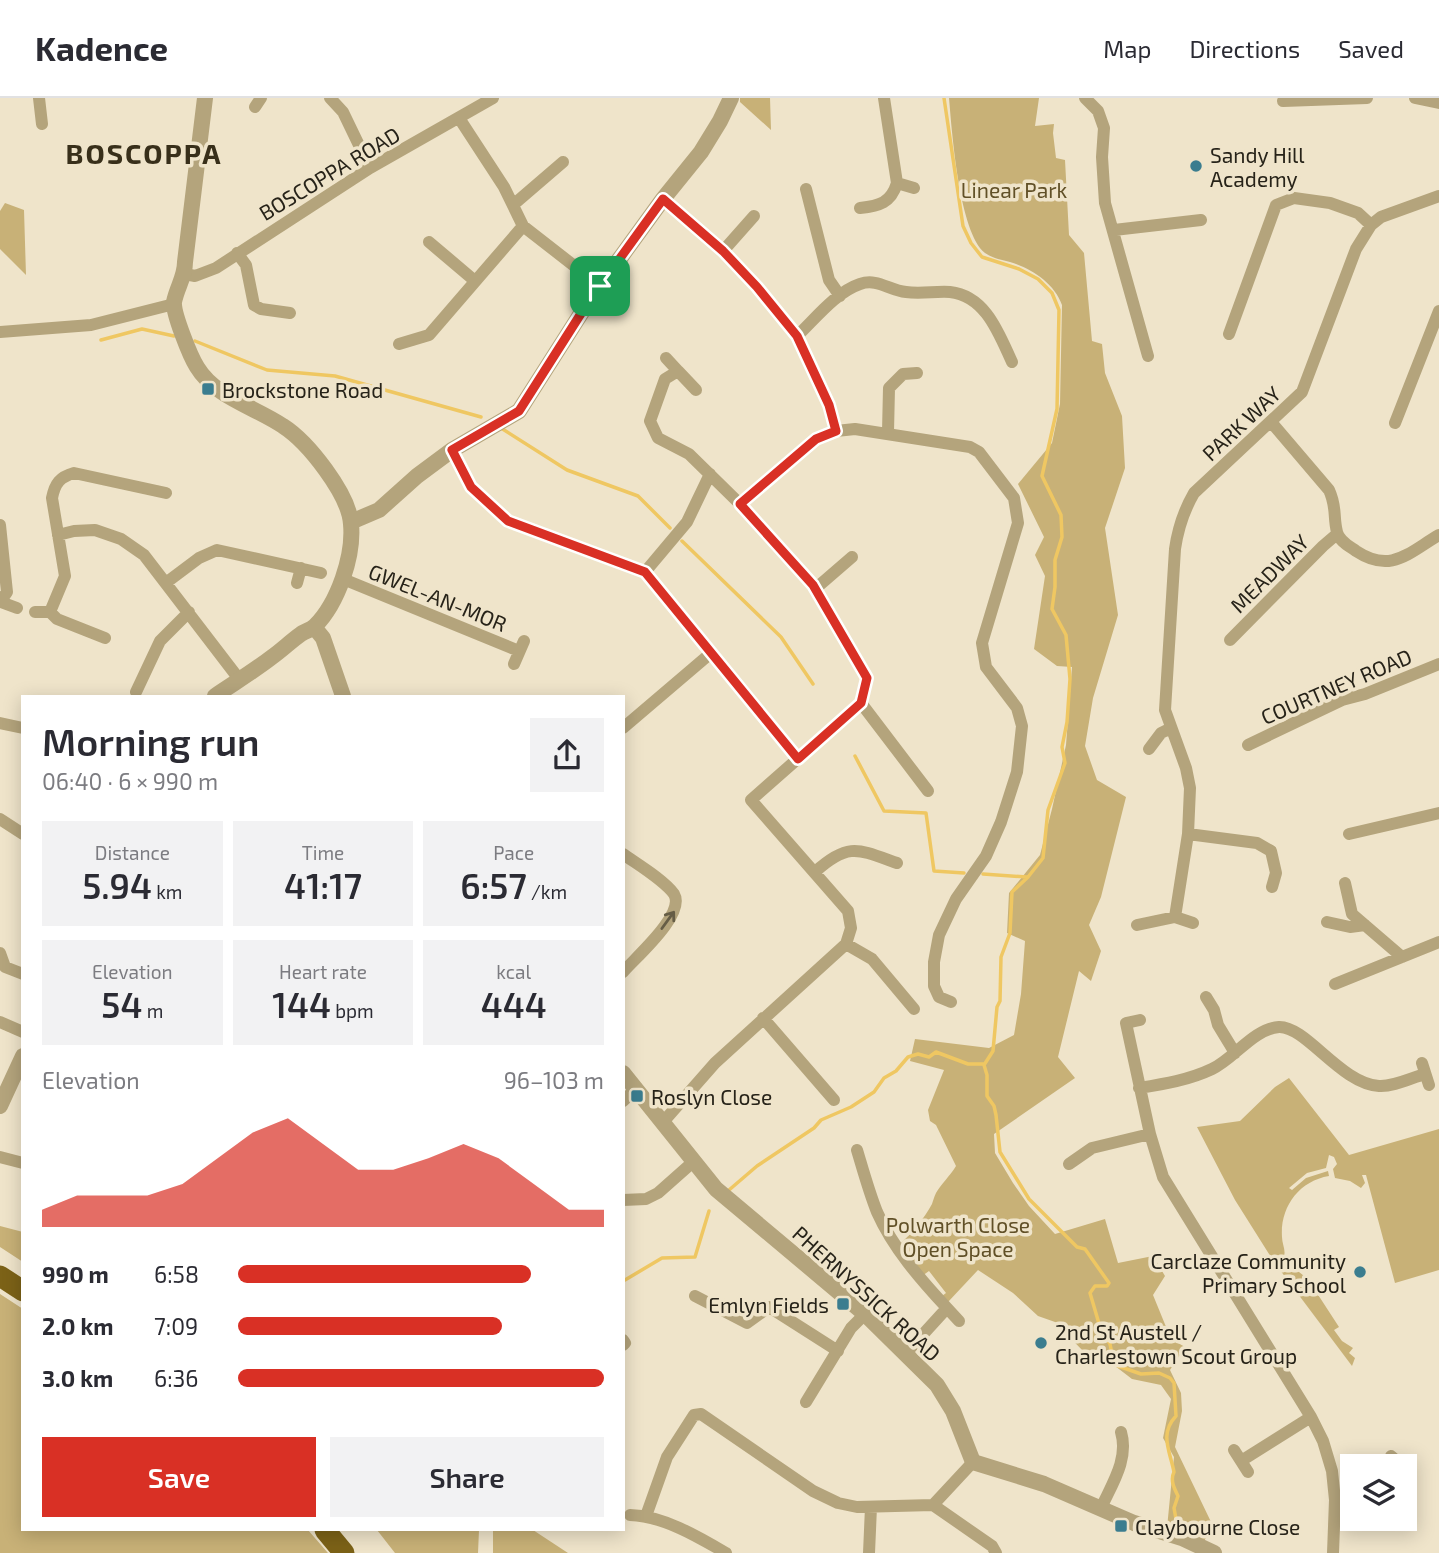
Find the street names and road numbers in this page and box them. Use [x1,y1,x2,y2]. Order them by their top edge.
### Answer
street label: BOSCOPPA ROAD [254,121,404,225]
street label: PARK WAY [1197,381,1285,465]
street label: MEADWAY [1225,529,1313,617]
street label: GWEL-AN-MOR [365,558,511,636]
street label: COURTNEY ROAD [1257,643,1415,729]
street label: PHERNYSSICK ROAD [788,1220,946,1366]

